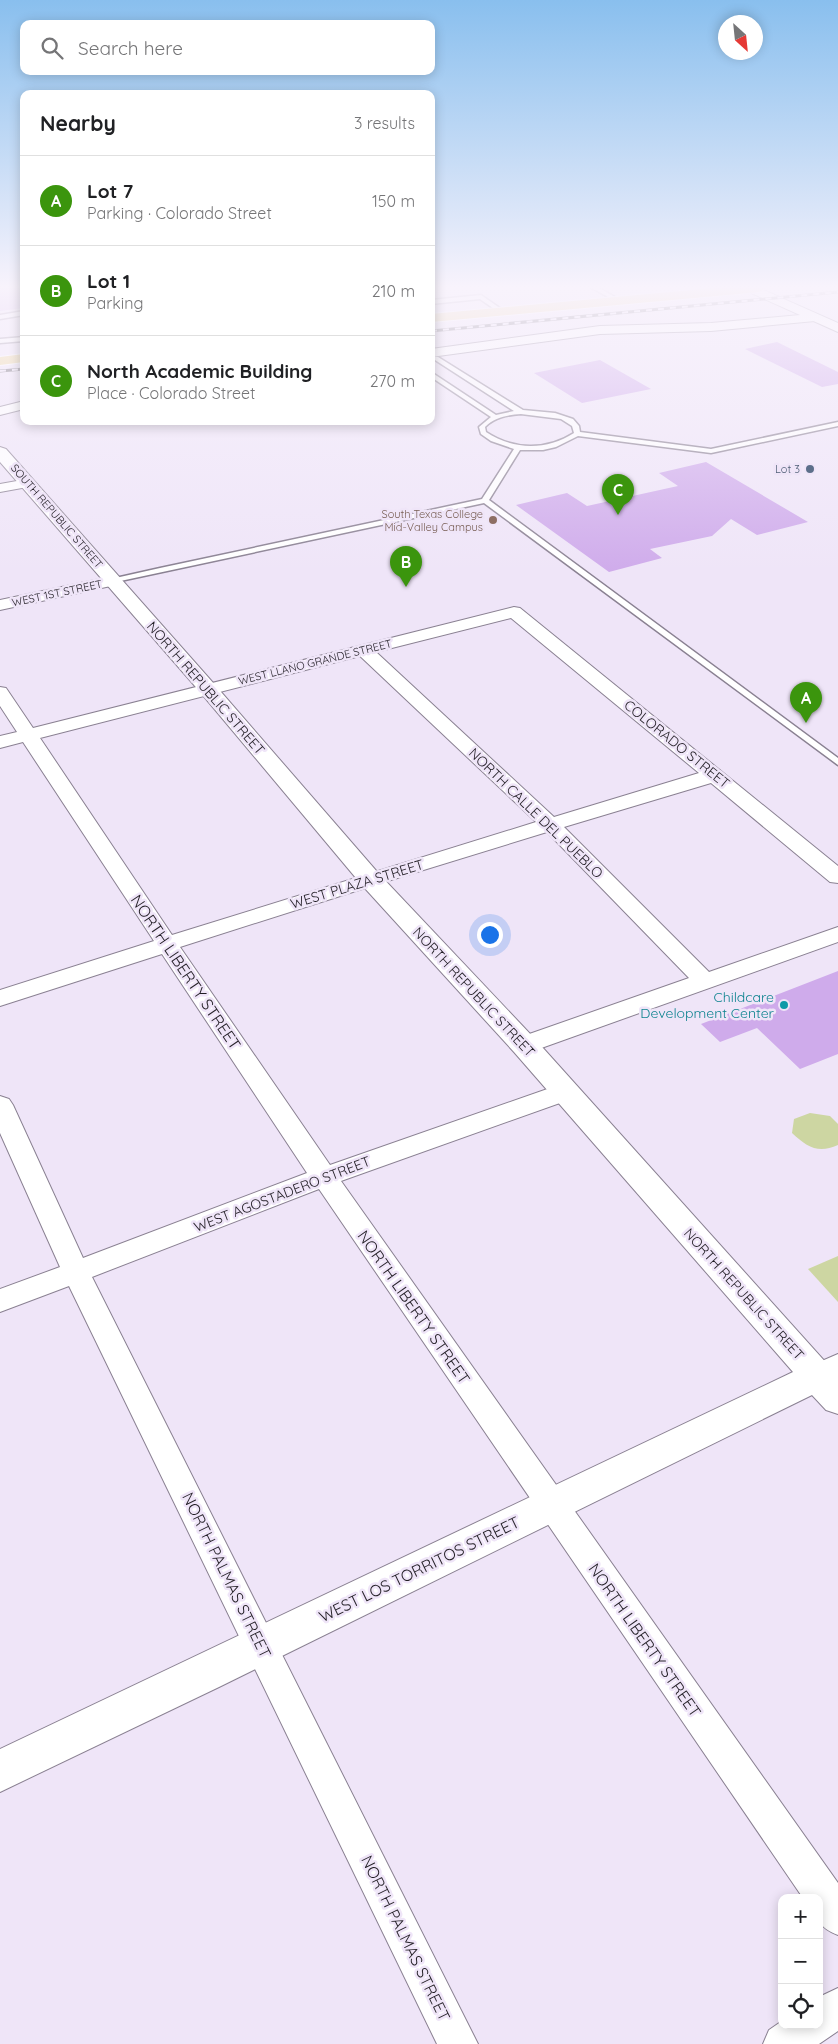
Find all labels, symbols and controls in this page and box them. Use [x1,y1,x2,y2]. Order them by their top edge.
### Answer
north arrow [718,15,763,60]
search box [20,20,435,75]
icon: search [38,34,66,62]
text: Search here [78,36,183,60]
text: Nearby [40,110,116,136]
text: 3 results [354,113,415,133]
text: Lot 7 [87,179,133,203]
text: A [51,191,61,211]
text: 150 m [372,191,415,211]
text: Parking · Colorado Street [87,203,272,223]
text: Lot 1 [87,269,130,293]
text: B [51,281,61,301]
text: 210 m [372,281,415,301]
text: Parking [87,293,144,313]
text: North Academic Building [87,359,312,383]
text: C [51,371,61,391]
text: 270 m [370,371,415,391]
text: Place · Colorado Street [87,383,256,403]
street label: SOUTH REPUBLIC STREET [8,461,106,571]
place label: Lot 3 [775,462,800,476]
marker: Lot 3 [804,463,816,475]
pin: C [602,474,634,515]
place label: South Texas College Mid-Valley Campus [382,507,483,534]
marker: South Texas College Mid-Valley Campus [487,514,499,526]
pin: B [390,546,422,587]
street label: WEST 1ST STREET [11,577,104,609]
street label: NORTH REPUBLIC STREET [143,617,269,759]
street label: WEST LLANO GRANDE STREET [237,636,393,688]
pin: A [790,682,822,723]
street label: COLORADO STREET [620,696,734,792]
street label: NORTH CALLE DEL PUEBLO [465,744,607,882]
street label: WEST PLAZA STREET [288,855,426,913]
street label: NORTH LIBERTY STREET [127,891,246,1054]
your location [477,922,503,948]
street label: NORTH REPUBLIC STREET [409,923,539,1061]
place label: Childcare Development Center [640,988,775,1022]
marker: Childcare Development Center [778,999,790,1011]
street label: WEST AGOSTADERO STREET [191,1152,373,1236]
street label: NORTH REPUBLIC STREET [680,1224,808,1364]
street label: NORTH LIBERTY STREET [353,1226,475,1388]
street label: NORTH PALMAS STREET [178,1489,276,1661]
street label: WEST LOS TORRITOS STREET [315,1511,523,1626]
street label: NORTH LIBERTY STREET [584,1559,706,1721]
street label: NORTH PALMAS STREET [357,1852,455,2024]
map controls [778,1894,823,2029]
button: + [778,1894,823,1939]
button: − [778,1939,823,1984]
button: locate [778,1984,823,2029]

